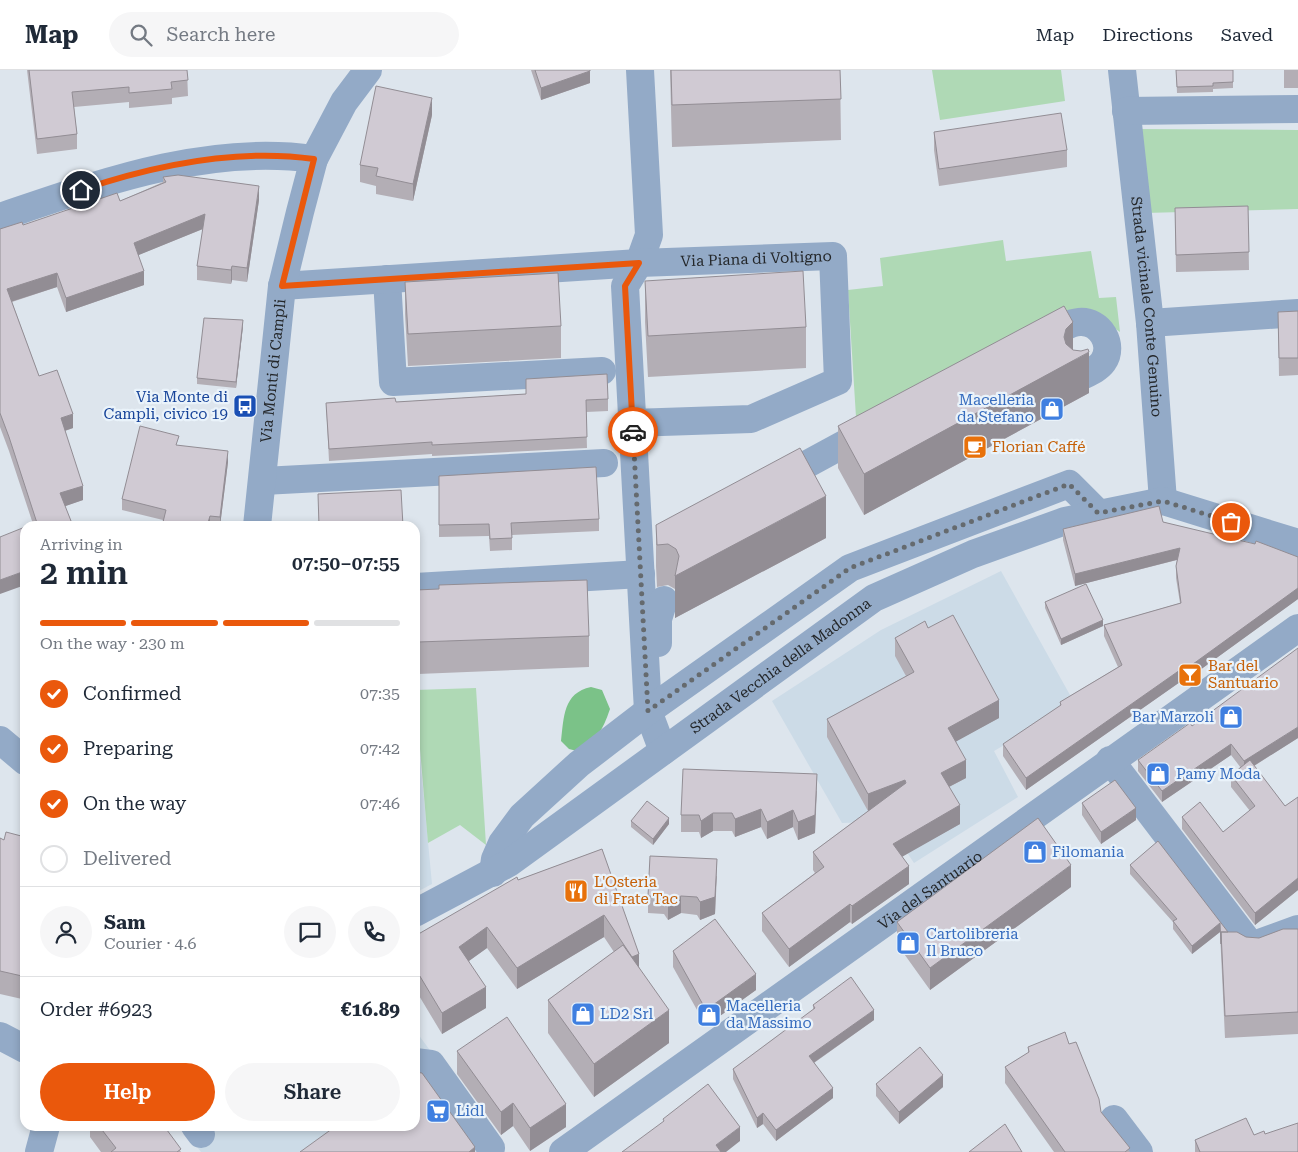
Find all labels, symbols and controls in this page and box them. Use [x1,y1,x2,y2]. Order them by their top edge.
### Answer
search box [109,12,459,57]
text: Map [25,21,79,49]
icon: search [127,21,155,49]
text: Search here [167,23,275,46]
text: Map [1036,24,1074,45]
text: Directions [1102,24,1193,45]
text: Saved [1221,24,1273,45]
pin [60,169,102,211]
icon: home [67,176,95,204]
street label: Strada vicinale Conte Genuino [1127,195,1166,418]
street label: Via Piana di Voltigno [680,247,832,270]
street label: Via Monti di Campli [257,298,290,444]
place label: Via Monte di Campli, civico 19 [103,388,228,423]
place label: Macelleria da Stefano [957,391,1034,426]
bus stop icon: Via Monte di Campli, civico 19 [232,393,258,419]
shop icon: Macelleria da Stefano [1039,396,1065,422]
courier [608,407,658,457]
icon: car [619,418,647,446]
cafe icon: Florian Caffé [962,434,988,460]
place label: Florian Caffé [992,438,1085,456]
pin [1210,501,1252,543]
icon: bag [1217,508,1245,536]
text: Arriving in [40,535,123,554]
text: 07:50–07:55 [292,552,400,575]
text: 2 min [40,554,128,592]
street label: Strada Vecchia della Madonna [687,594,874,738]
text: On the way · 230 m [40,634,185,653]
place label: Bar del Santuario [1208,657,1278,692]
bar icon: Bar del Santuario [1177,662,1203,688]
icon: check [40,680,68,708]
text: Confirmed [83,682,181,705]
text: 07:35 [360,684,400,703]
shop icon: Bar Marzoli [1218,704,1244,730]
place label: Bar Marzoli [1132,708,1214,726]
icon: check [40,735,68,763]
text: Preparing [83,737,173,760]
text: 07:42 [360,739,400,758]
shop icon: Pamy Moda [1145,761,1171,787]
place label: Pamy Moda [1176,765,1261,783]
icon: check [40,790,68,818]
text: On the way [83,792,186,815]
text: 07:46 [360,794,400,813]
shop icon: Filomania [1022,839,1048,865]
place label: Filomania [1052,843,1124,861]
text: Delivered [83,847,171,870]
street label: Via del Santuario [875,847,986,933]
place label: L'Osteria di Frate Tac [594,873,678,908]
restaurant icon: L'Osteria di Frate Tac [563,878,589,904]
button: person [40,906,92,958]
button: chat [284,906,336,958]
button: phone [348,906,400,958]
text: Sam [104,911,146,934]
place label: Cartolibreria Il Bruco [926,925,1018,960]
shop icon: Cartolibreria Il Bruco [895,930,921,956]
text: Courier · 4.6 [104,934,197,953]
place label: Macelleria da Massimo [726,997,812,1032]
text: Order #6923 [40,998,152,1021]
text: €16.89 [341,998,400,1021]
shop icon: LD2 Srl [570,1001,596,1027]
shop icon: Macelleria da Massimo [696,1002,722,1028]
place label: LD2 Srl [600,1005,654,1023]
button: Help [40,1063,215,1121]
button: Share [225,1063,400,1121]
supermarket icon: Lidl [425,1098,451,1124]
place label: Lidl [456,1102,485,1120]

